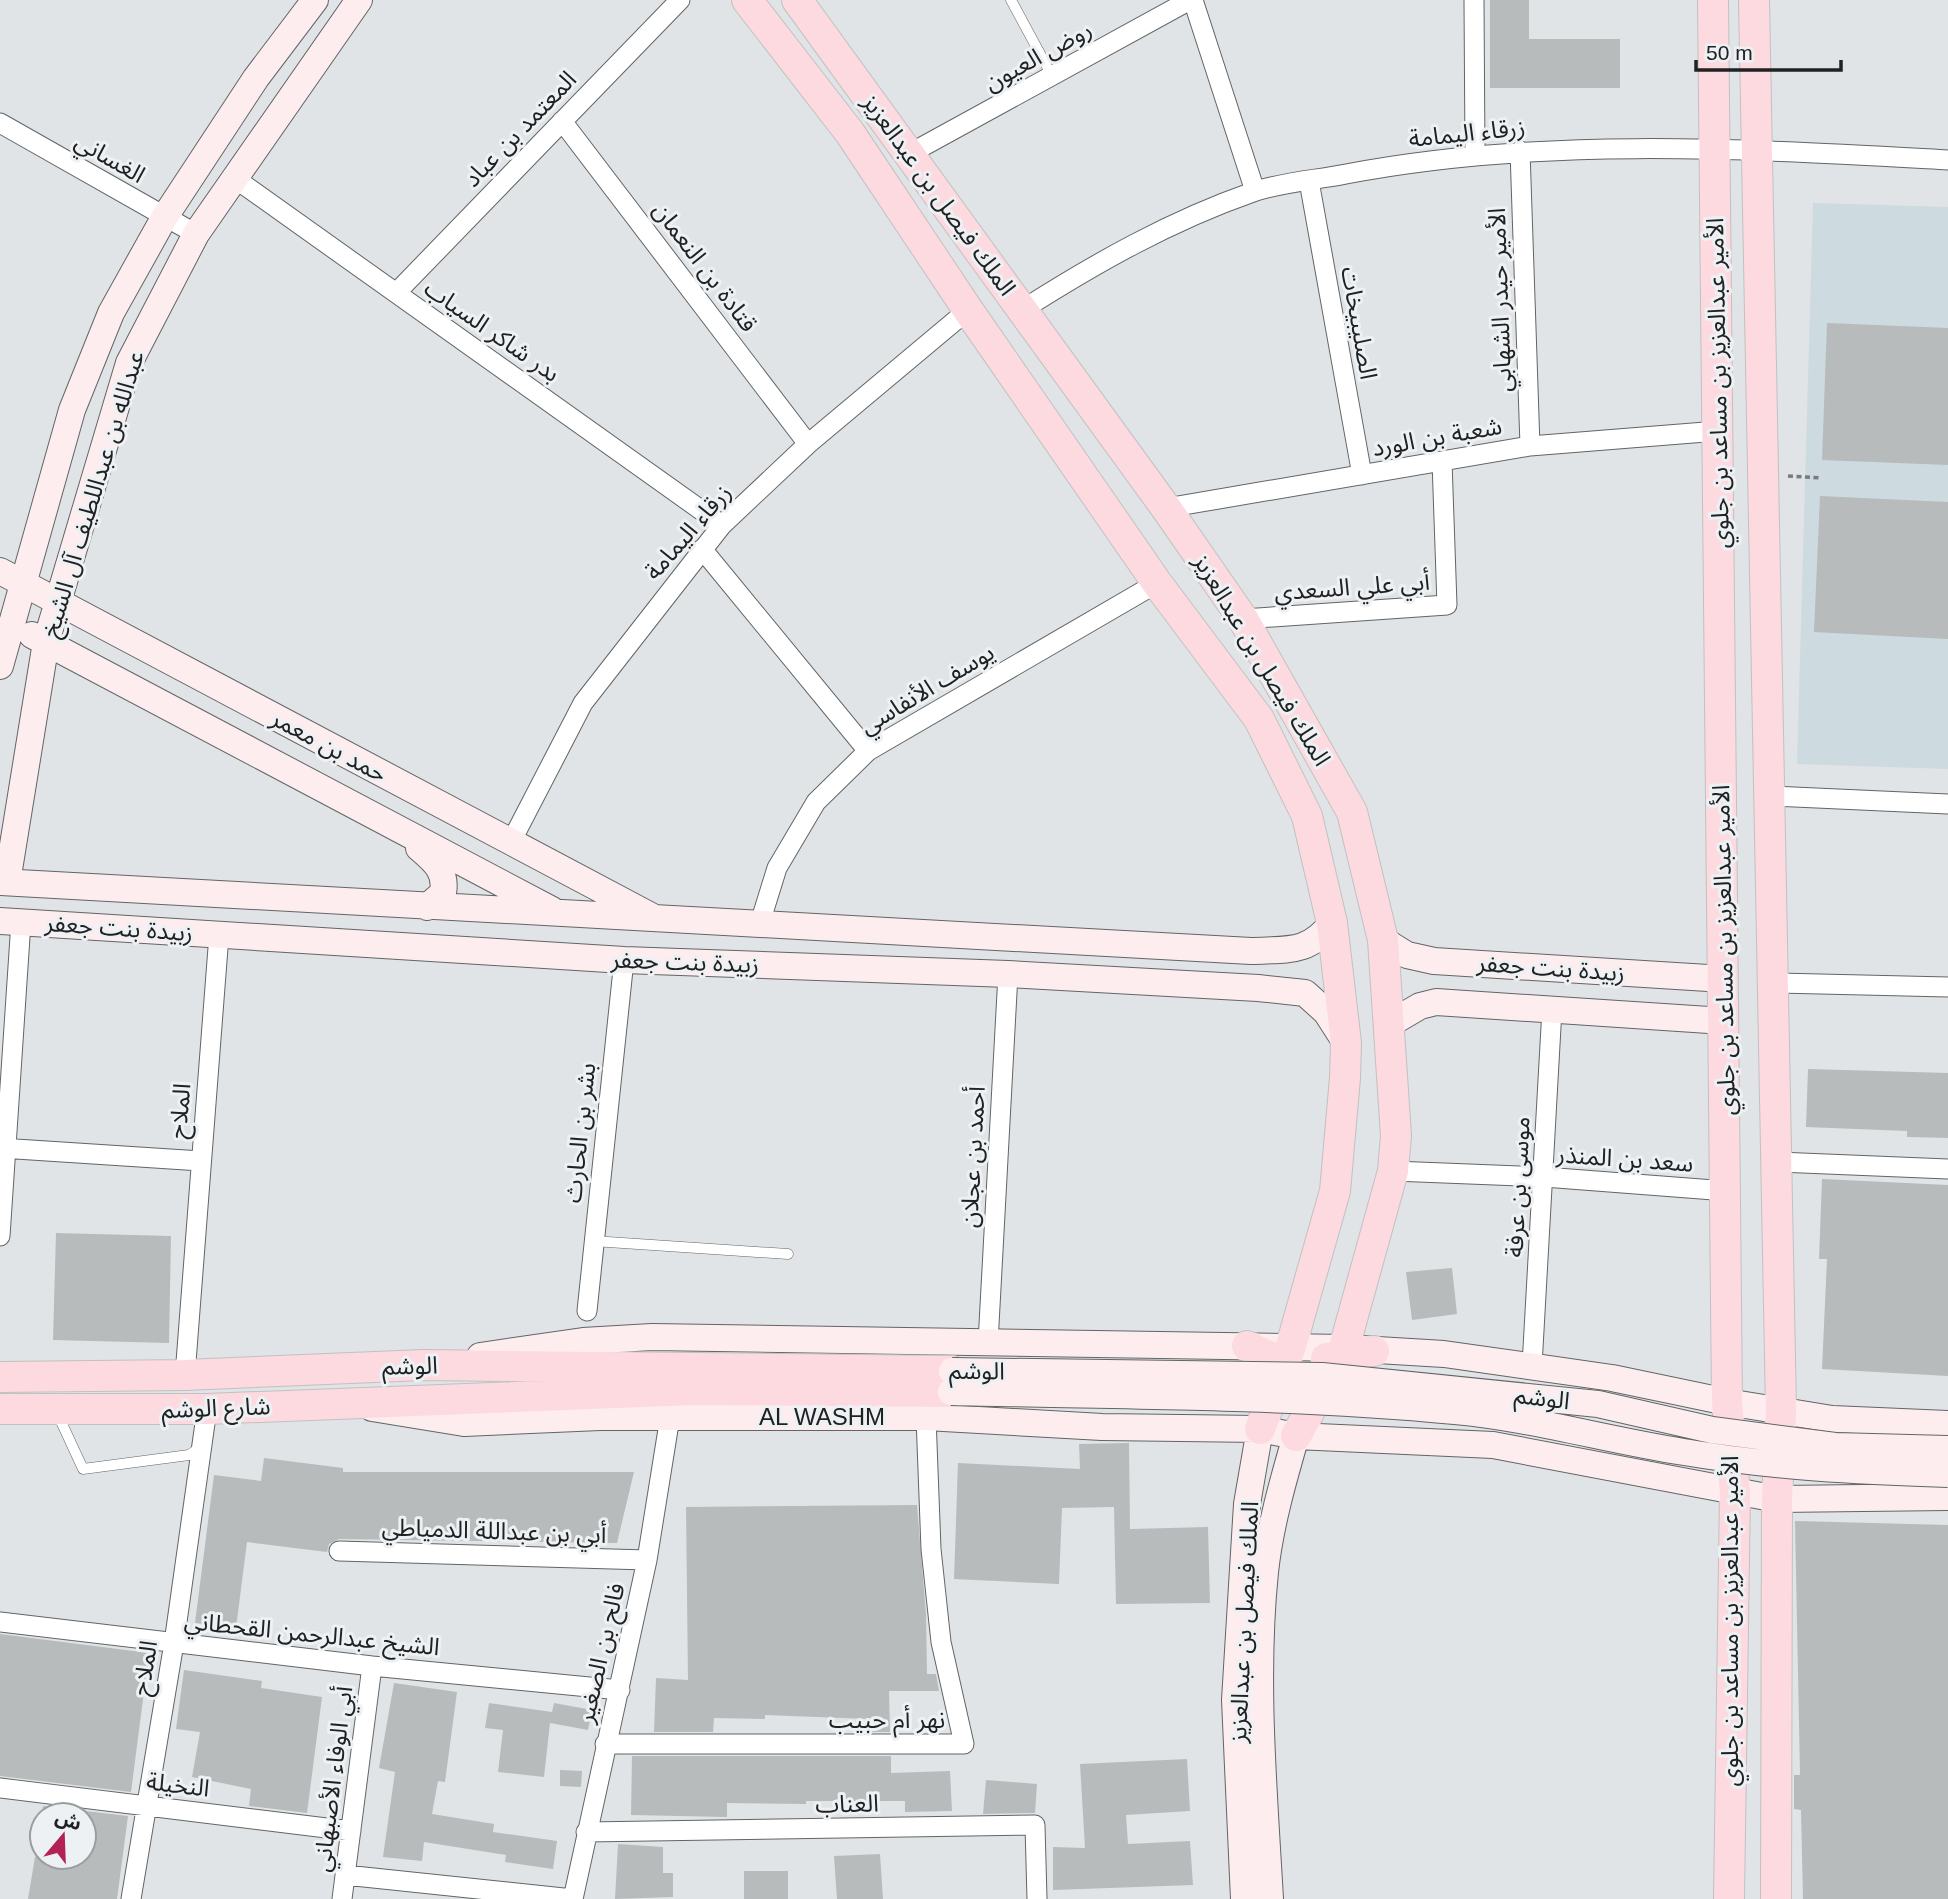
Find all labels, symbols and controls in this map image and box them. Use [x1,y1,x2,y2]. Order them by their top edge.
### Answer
street label: روض العيون [979,15,1097,97]
scale bar [1696,28,1841,72]
text: 50 m [1706,41,1753,64]
street label: المعتمد بن عباد [458,65,581,192]
street label: الملك فيصل بن عبدالعزيز [856,88,1021,301]
street label: زرقاء اليمامة [1407,113,1527,153]
street label: الغساني [68,127,150,193]
street label: قتادة بن النعمان [647,197,763,337]
street label: الأمير حيدر الشهابي [1483,207,1522,393]
street label: الأمير عبدالعزيز بن مساعد بن جلوي [1701,217,1739,549]
street label: الصليبيخات [1336,264,1383,381]
street label: بدر شاكر السياب [419,274,565,388]
street label: عبدالله بن عبداللطيف آل الشيخ [36,347,153,642]
street label: شعبة بن الورد [1370,412,1504,462]
street label: زرقاء اليمامة [639,479,737,585]
street label: الملك فيصل بن عبدالعزيز [1187,548,1336,771]
street label: أبي علي السعدي [1273,566,1431,611]
street label: يوسف الأنفاسي [855,638,1002,744]
street label: حمد بن معمر [266,703,391,788]
street label: الأمير عبدالعزيز بن مساعد بن جلوي [1707,784,1745,1116]
street label: زبيدة بنت جعفر [43,909,194,947]
street label: زبيدة بنت جعفر [609,945,760,979]
street label: زبيدة بنت جعفر [1475,949,1626,987]
street label: بشر بن الحارث [559,1062,601,1204]
street label: الملاح [164,1082,199,1140]
street label: أحمد بن عجلان [953,1085,991,1229]
street label: موسى بن عرفة [1500,1116,1536,1258]
street label: سعد بن المنذر [1555,1140,1694,1178]
street label: الوشم [382,1352,438,1383]
street label: الوشم [949,1357,1005,1388]
street label: الوشم [1512,1381,1571,1418]
street label: شارع الوشم [161,1392,271,1427]
street label: AL WASHM [759,1403,885,1430]
street label: الأمير عبدالعزيز بن مساعد بن جلوي [1716,1456,1749,1786]
street label: الملك فيصل بن عبدالعزيز [1224,1500,1264,1745]
street label: أبي بن عبداللة الدمياطي [381,1511,607,1553]
street label: فالح بن الصغير [571,1580,634,1727]
street label: الشيخ عبدالرحمن القحطاني [182,1607,441,1666]
street label: الملاح [127,1638,166,1698]
street label: أبي الوفاء الأصبهاني [306,1684,363,1874]
street label: نهر أم حبيب [829,1704,945,1738]
street label: النخيلة [145,1767,211,1802]
street label: العناب [815,1789,879,1818]
north arrow [28,1801,98,1871]
text: ش [53,1806,84,1835]

